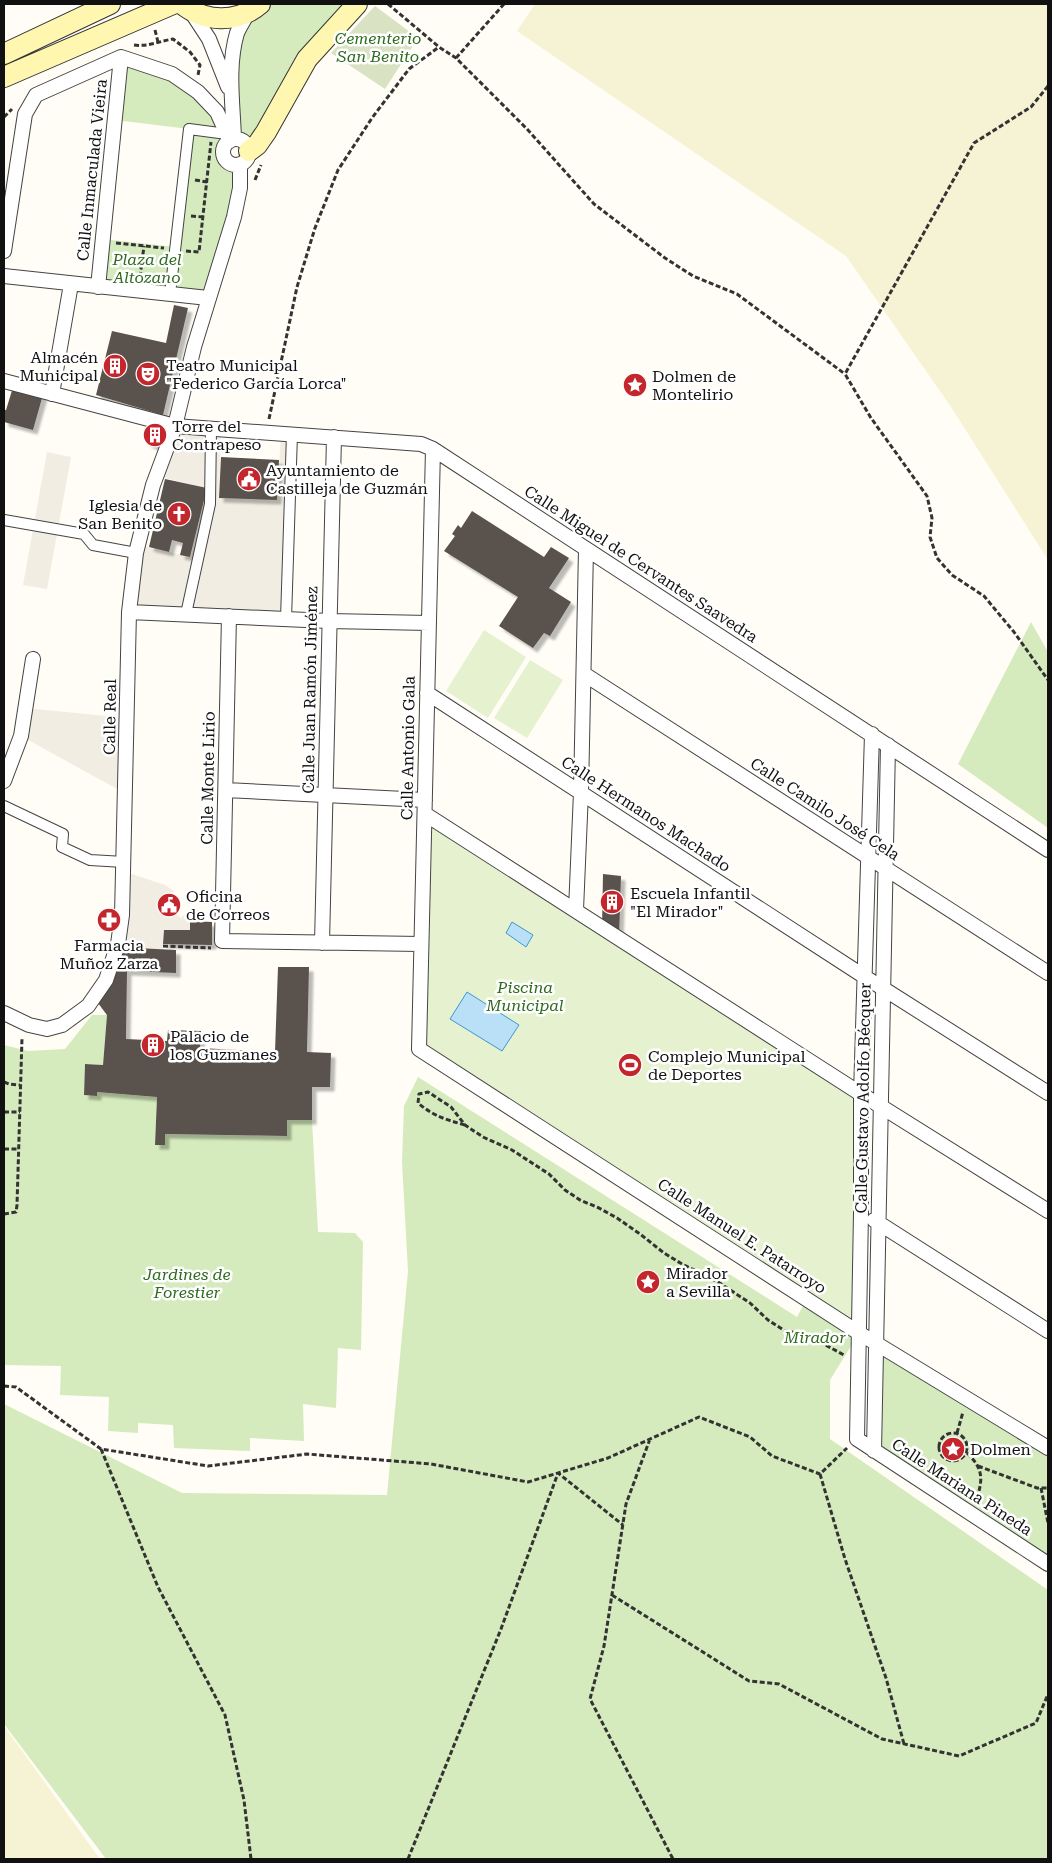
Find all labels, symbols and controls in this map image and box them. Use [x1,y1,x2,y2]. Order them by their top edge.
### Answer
park label: Cementerio San Benito [335,29,421,66]
street label: Calle Inmaculada Vieira [73,78,111,262]
park label: Plaza del Altozano [111,250,182,287]
place label: Almacén Municipal [19,348,98,385]
building icon: Almacén Municipal [102,353,128,379]
place label: Teatro Municipal "Federico García Lorca" [166,356,347,393]
theatre icon: Teatro Municipal "Federico García Lorca" [135,361,161,387]
place label: Dolmen de Montelirio [652,367,736,404]
place icon: Dolmen de Montelirio [622,372,648,398]
place label: Torre del Contrapeso [172,417,262,454]
building icon: Torre del Contrapeso [142,422,168,448]
place label: Ayuntamiento de Castilleja de Guzmán [266,461,428,498]
public building icon: Ayuntamiento de Castilleja de Guzmán [236,466,262,492]
street label: Calle Miguel de Cervantes Saavedra [521,481,762,647]
place label: Iglesia de San Benito [78,496,162,533]
church icon: Iglesia de San Benito [166,501,192,527]
street label: Calle Juan Ramón Jiménez [299,586,321,794]
street label: Calle Antonio Gala [397,675,419,820]
street label: Calle Real [100,679,120,755]
street label: Calle Monte Lirio [197,711,219,845]
street label: Calle Hermanos Machado [558,752,734,876]
street label: Calle Camilo José Cela [747,754,904,865]
place label: Escuela Infantil "El Mirador" [630,884,751,921]
place label: Oficina de Correos [186,887,270,924]
building icon: Escuela Infantil "El Mirador" [599,889,625,915]
public building icon: Oficina de Correos [156,892,182,918]
pharmacy icon: Farmacia Muñoz Zarza [96,907,122,933]
place label: Farmacia Muñoz Zarza [60,936,159,973]
park label: Piscina Municipal [485,978,564,1015]
street label: Calle Gustavo Adolfo Bécquer [851,982,875,1213]
place label: Palacio de los Guzmanes [170,1027,277,1064]
building icon: Palacio de los Guzmanes [140,1032,166,1058]
place label: Complejo Municipal de Deportes [648,1047,805,1084]
sports icon: Complejo Municipal de Deportes [617,1052,643,1078]
street label: Calle Manuel E. Patarroyo [654,1174,830,1298]
place label: Mirador a Sevilla [666,1264,731,1301]
park label: Jardines de Forestier [142,1265,231,1302]
place icon: Mirador a Sevilla [635,1269,661,1295]
park label: Mirador [783,1328,846,1347]
street label: Calle Mariana Pineda [888,1434,1036,1540]
place icon: Dolmen [940,1436,966,1462]
place label: Dolmen [970,1440,1031,1459]

